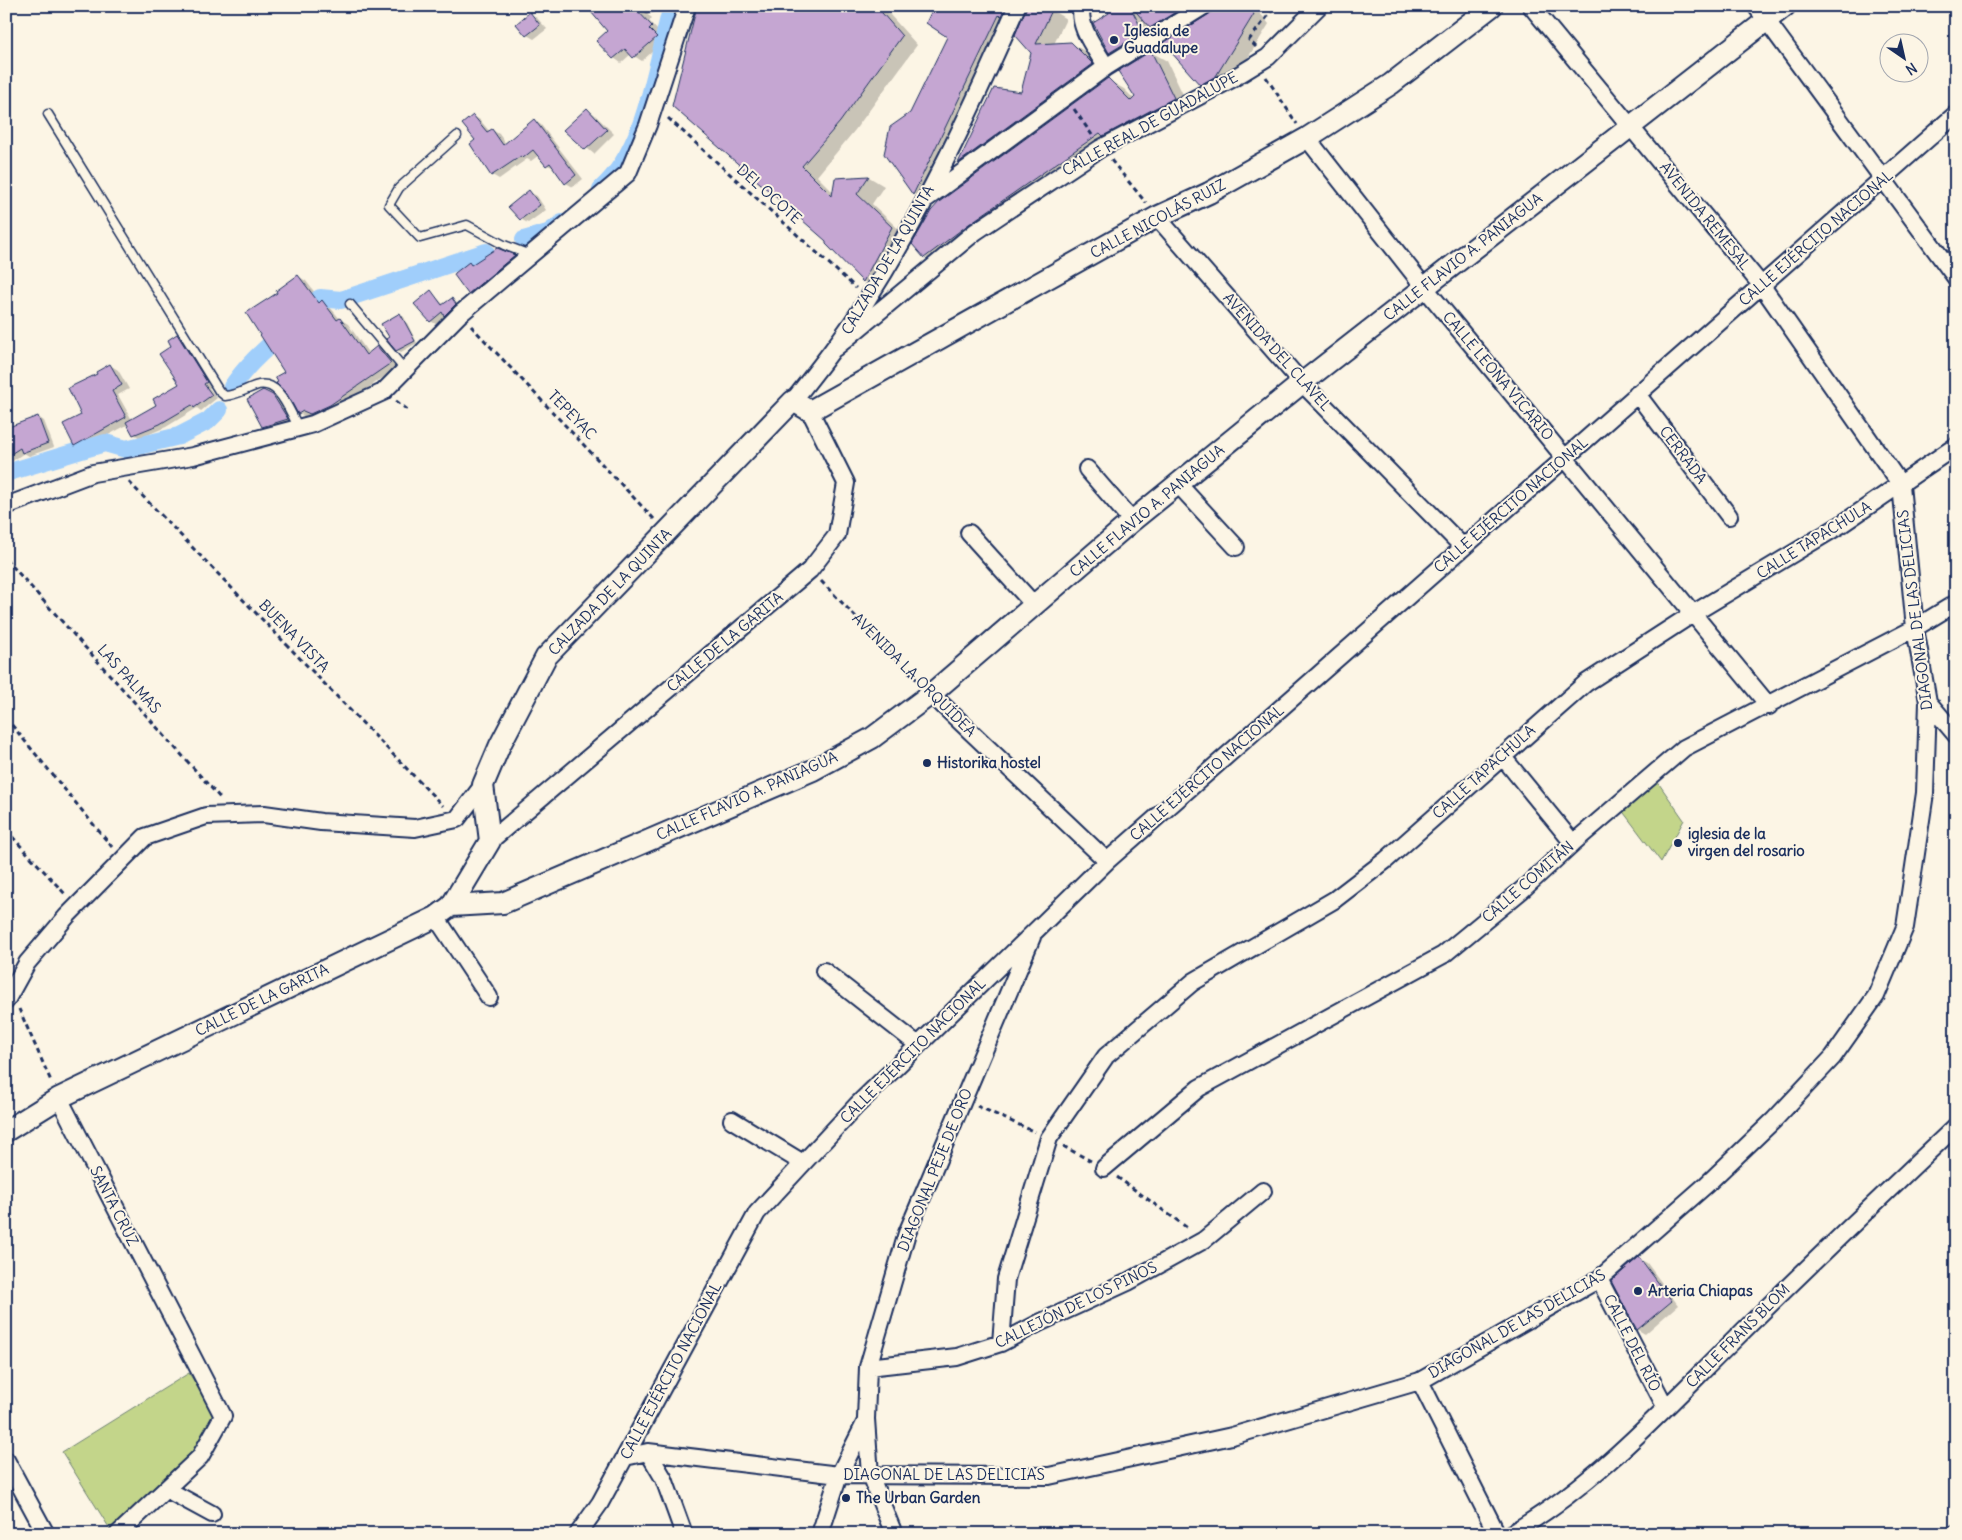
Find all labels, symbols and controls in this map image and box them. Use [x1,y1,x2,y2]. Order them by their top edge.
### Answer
place label: Iglesia de Guadalupe [1124,21,1198,58]
north arrow [1880,32,1930,82]
marker: Iglesia de Guadalupe [1108,34,1120,46]
text: N [1902,59,1920,79]
street label: CALLE REAL DE GUADALUPE [1059,67,1241,180]
street label: AVENIDA REMESAL [1656,158,1755,274]
street label: DEL OCOTE [733,160,806,228]
street label: CALLE EJÉRCITO NACIONAL [1735,165,1897,310]
street label: CALLE NICOLÁS RUIZ [1087,175,1229,262]
street label: CALZADA DE LA QUINTA [837,181,938,338]
street label: CALLE FLAVIO A. PANIAGUA [1379,188,1546,325]
street label: AVENIDA DEL CLAVEL [1219,289,1336,415]
street label: CALLE LEONA VICARIO [1439,307,1558,444]
street label: TEPEYAC [544,386,601,444]
street label: CERRADA [1655,422,1712,488]
street label: CALLE EJÉRCITO NACIONAL [1430,432,1592,577]
street label: CALLE FLAVIO A. PANIAGUA [1065,440,1228,581]
street label: CALLE TAPACHULA [1753,496,1875,583]
street label: DIAGONAL DE LAS DELICIAS [1893,509,1936,711]
street label: CALZADA DE LA QUINTA [544,524,676,659]
street label: CALLE DE LA GARITA [663,587,787,696]
street label: BUENA VISTA [255,595,334,676]
street label: AVENIDA LA ORQUÍDEA [848,609,981,741]
street label: LAS PALMAS [93,640,165,717]
street label: CALLE EJÉRCITO NACIONAL [1126,700,1288,845]
street label: CALLE TAPACHULA [1428,720,1539,823]
street label: CALLE FLAVIO A. PANIAGUA [653,747,841,844]
place label: Historika hostel [937,753,1041,772]
marker: Historika hostel [921,757,933,769]
place label: iglesia de la virgen del rosario [1688,824,1805,861]
street label: CALLE COMITÁN [1478,837,1577,927]
marker: iglesia de la virgen del rosario [1672,837,1684,849]
street label: CALLE DE LA GARITA [192,959,332,1040]
street label: CALLE EJÉRCITO NACIONAL [836,974,989,1127]
street label: DIAGONAL PEJE DE ORO [893,1085,976,1254]
street label: SANTA CRUZ [86,1163,143,1249]
street label: CALLEJÓN DE LOS PINOS [991,1256,1160,1352]
street label: DIAGONAL DE LAS DELICIAS [1425,1265,1609,1382]
street label: CALLE EJÉRCITO NACIONAL [616,1279,725,1463]
street label: CALLE FRANS BLOM [1682,1280,1794,1392]
place label: Arteria Chiapas [1648,1281,1753,1301]
marker: Arteria Chiapas [1632,1285,1644,1297]
street label: CALLE DEL RÍO [1600,1291,1665,1395]
street label: DIAGONAL DE LAS DELICIAS [843,1465,1045,1484]
place label: The Urban Garden [856,1488,981,1507]
marker: The Urban Garden [840,1492,852,1504]

